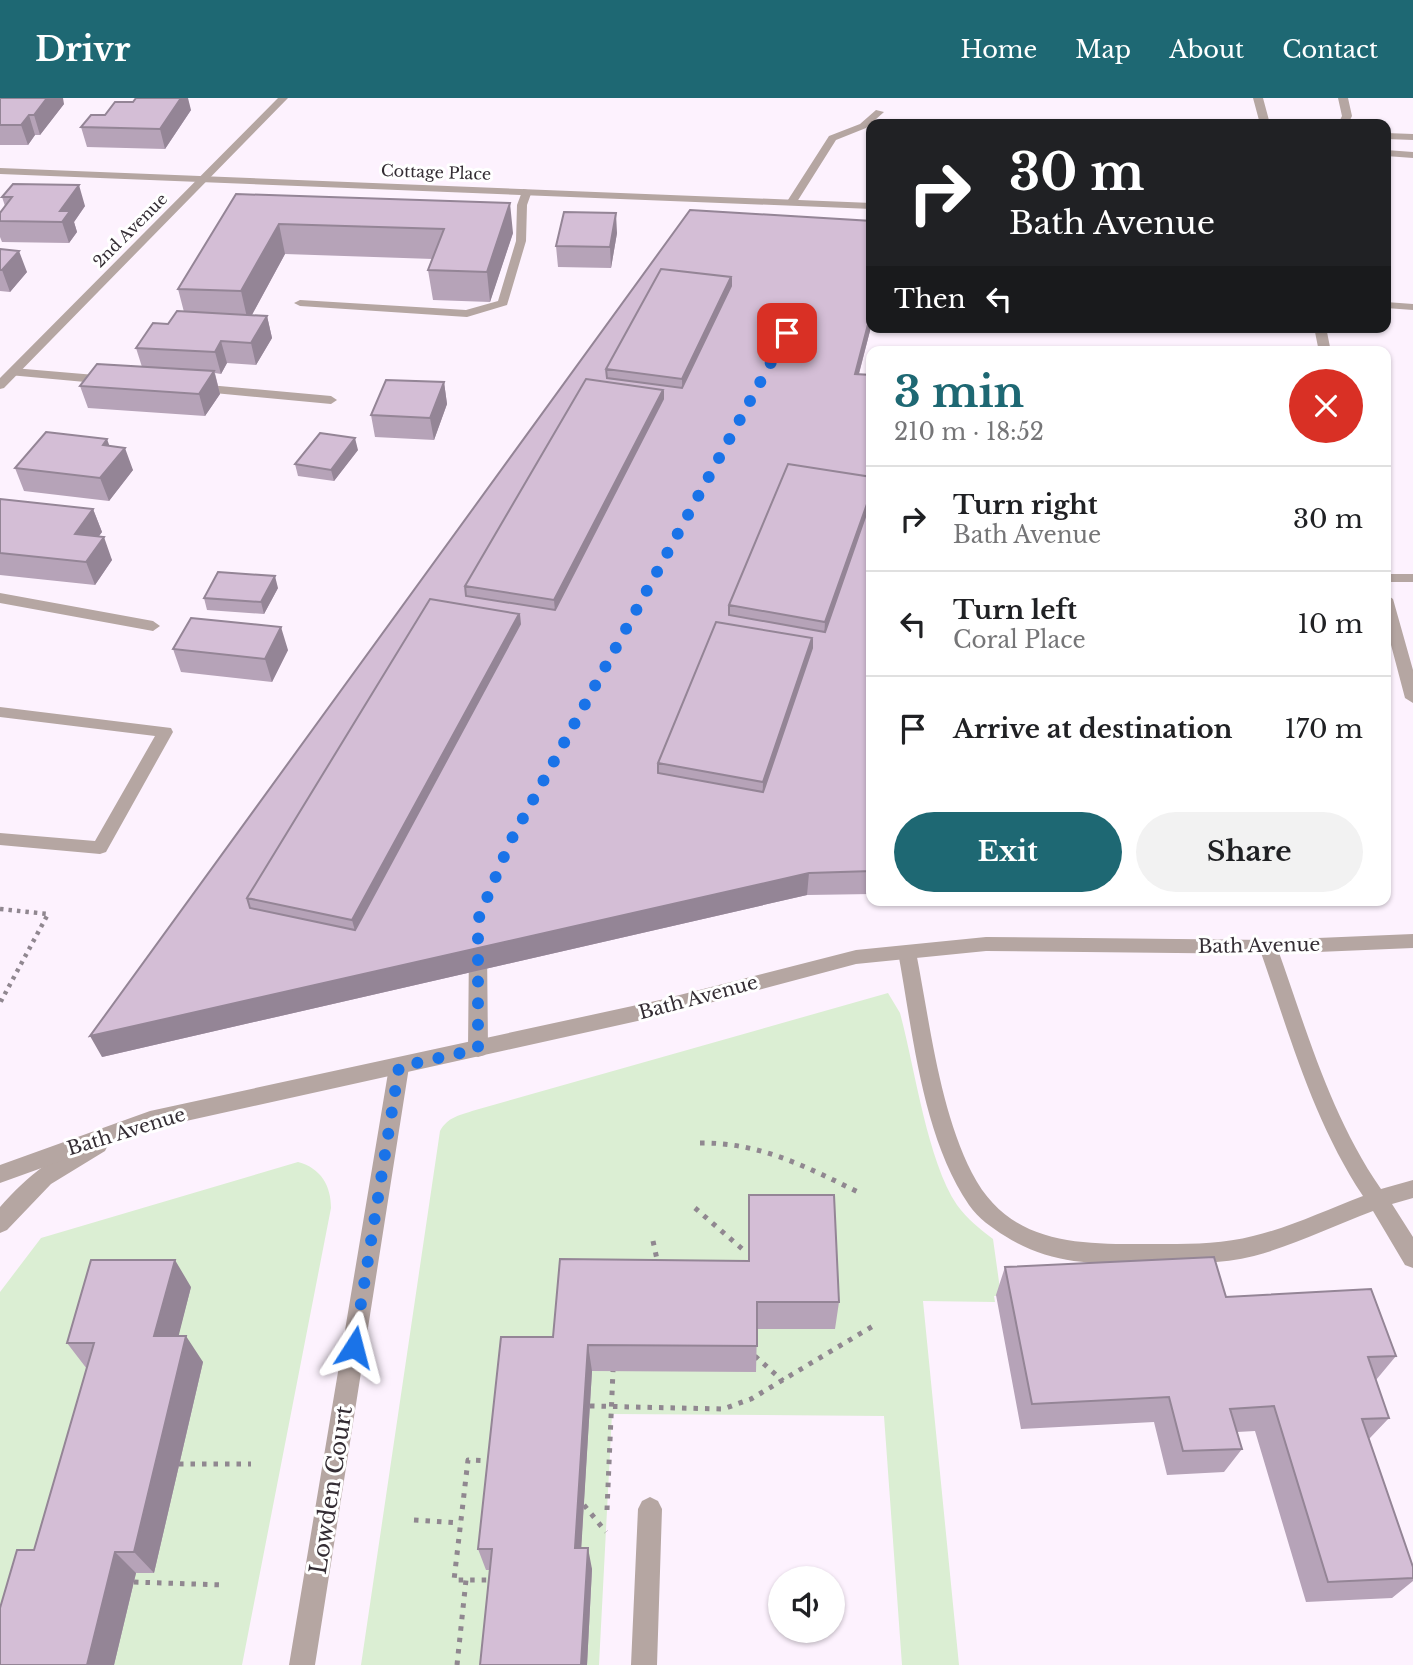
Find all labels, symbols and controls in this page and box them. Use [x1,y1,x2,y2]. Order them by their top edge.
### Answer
text: Drivr [35,29,130,70]
text: Home [961,35,1037,64]
text: Map [1075,35,1131,64]
text: About [1169,35,1244,64]
text: Contact [1282,35,1378,64]
text: 30 m [1009,142,1144,203]
icon: right [894,147,985,238]
street label: Cottage Place [381,160,491,184]
street label: 2nd Avenue [89,189,171,271]
text: Bath Avenue [1009,203,1215,243]
icon: left [980,280,1018,318]
text: Then [894,283,966,315]
pin [757,303,817,363]
icon: arrive [768,314,806,352]
text: 3 min [894,366,1024,418]
button: close [1289,369,1363,443]
text: 210 m · 18:52 [894,418,1044,446]
text: Turn right [953,489,1098,521]
icon: right [894,500,932,538]
text: 30 m [1293,503,1363,535]
text: Bath Avenue [953,521,1101,549]
text: Turn left [953,594,1077,626]
icon: left [894,605,932,643]
text: 10 m [1297,608,1363,640]
text: Coral Place [953,626,1086,654]
icon: arrive [894,710,932,748]
text: Arrive at destination [953,713,1233,745]
text: 170 m [1284,713,1363,745]
button: Exit [894,812,1122,892]
button: Share [1136,812,1363,892]
street label: Bath Avenue [1198,933,1320,958]
street label: Bath Avenue [636,971,760,1024]
street label: Bath Avenue [64,1103,188,1160]
position arrow [317,1310,391,1384]
street label: Lowden Court [304,1403,358,1576]
map controls [768,1566,845,1643]
button: sound [768,1566,845,1643]

